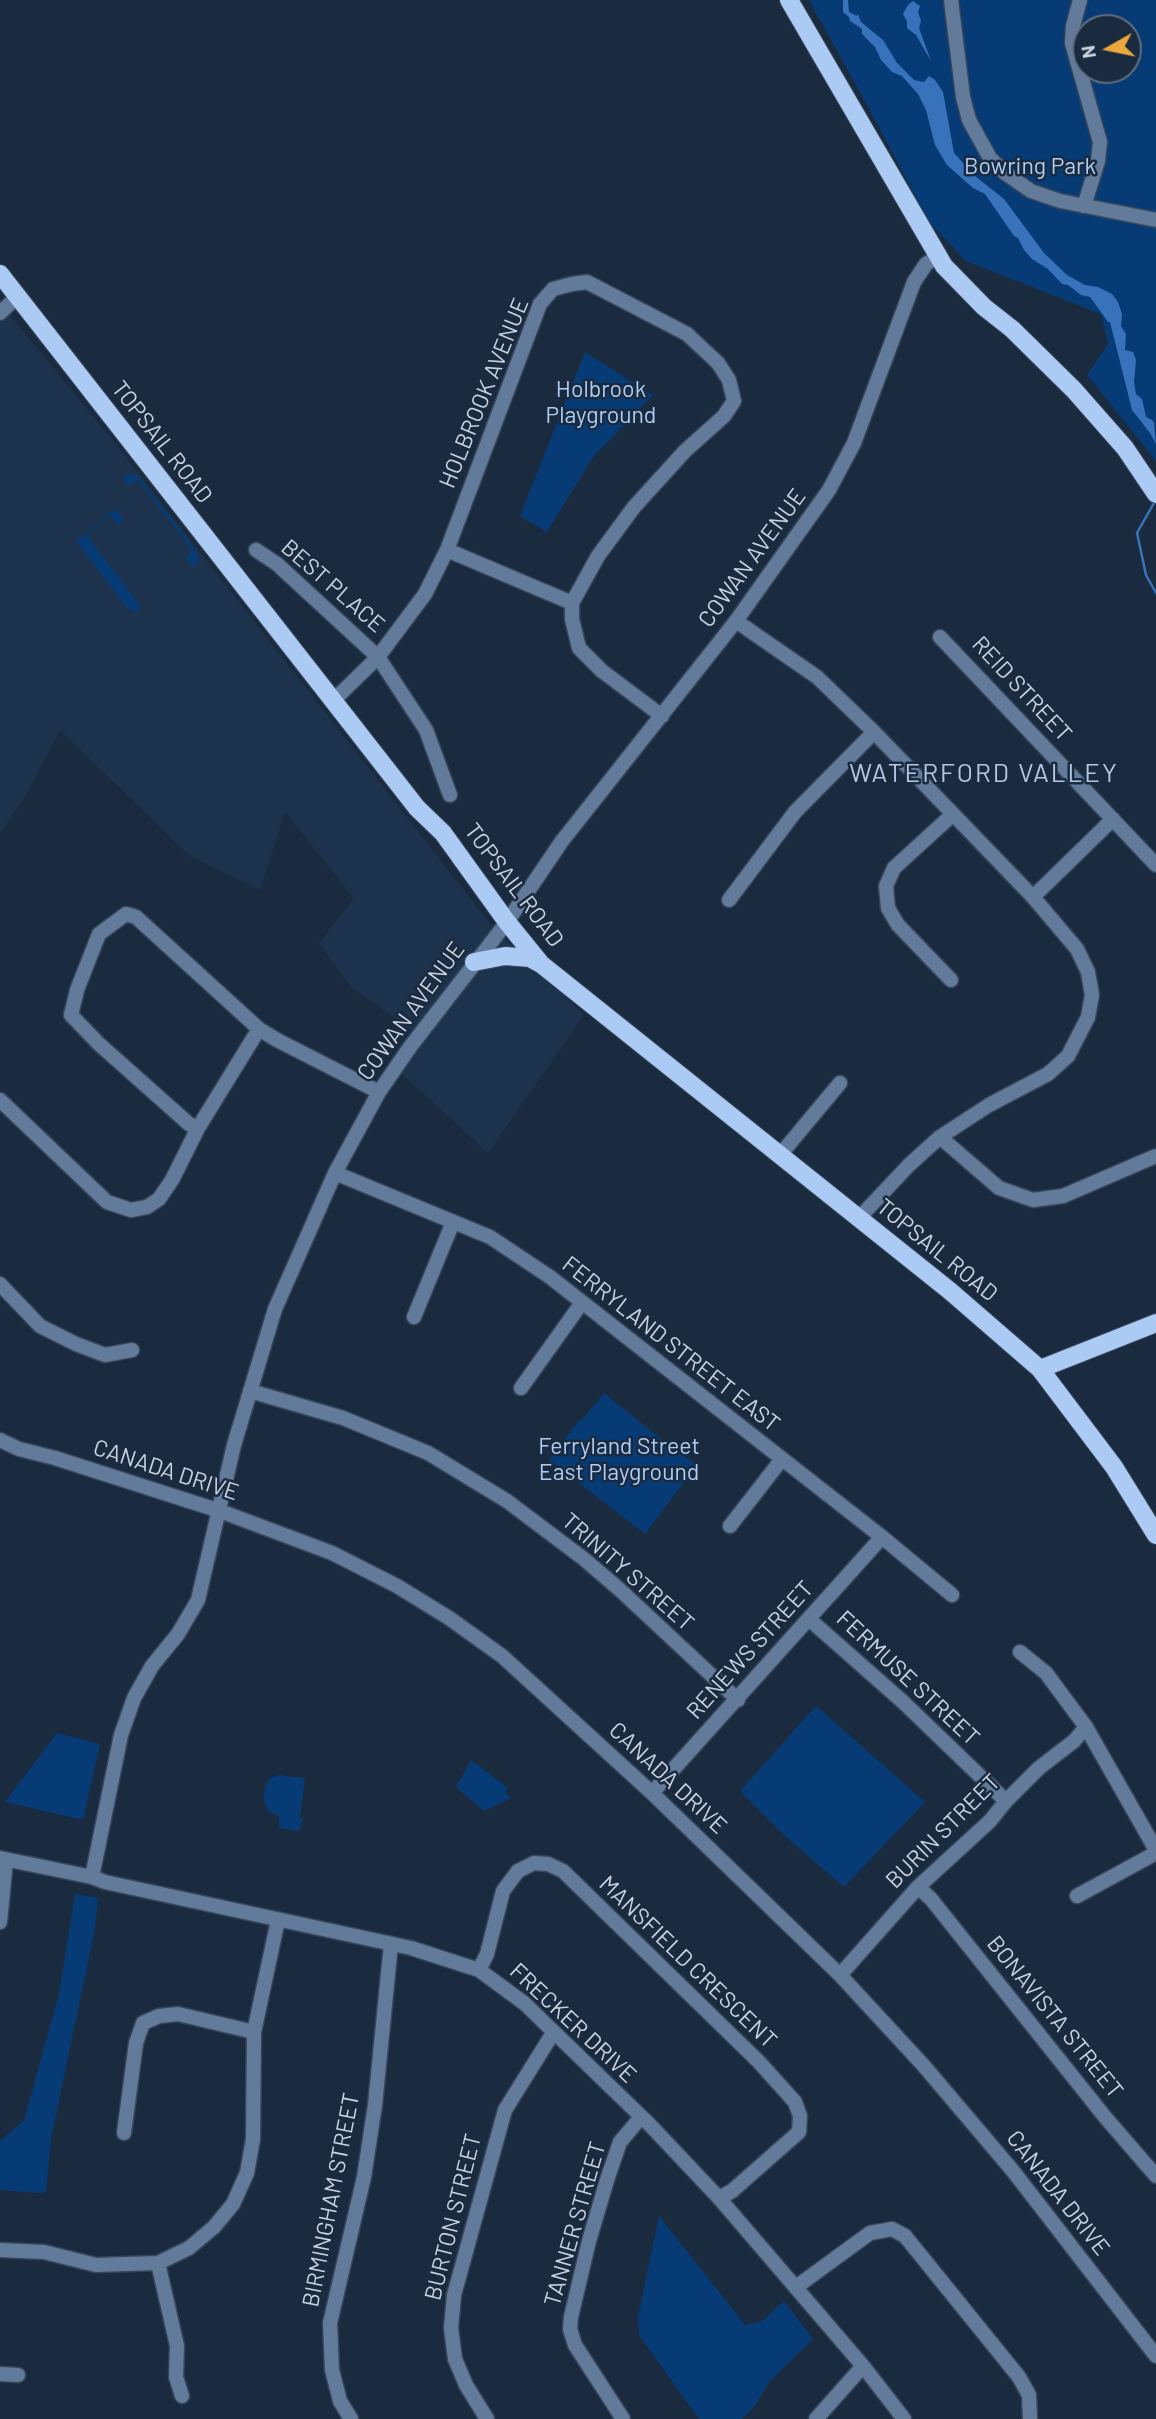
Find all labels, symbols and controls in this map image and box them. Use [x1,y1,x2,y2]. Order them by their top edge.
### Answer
north arrow [1072,14,1142,84]
text: N [1075,44,1100,60]
park label: Bowring Park [964,152,1096,180]
street label: HOLBROOK AVENUE [433,294,535,492]
street label: TOPSAIL ROAD [106,375,218,509]
park label: Holbrook Playground [546,375,656,429]
street label: COWAN AVENUE [692,483,812,633]
street label: BEST PLACE [276,534,390,638]
street label: REID STREET [966,631,1078,747]
district label: WATERFORD VALLEY [851,757,1117,789]
street label: TOPSAIL ROAD [459,818,569,952]
street label: COWAN AVENUE [351,936,471,1086]
street label: TOPSAIL ROAD [871,1193,1003,1307]
street label: FERRYLAND STREET EAST [557,1250,785,1438]
park label: Ferryland Street East Playground [538,1432,700,1486]
street label: CANADA DRIVE [90,1434,242,1506]
street label: TRINITY STREET [556,1507,700,1637]
street label: RENEWS STREET [681,1575,819,1725]
street label: FERMUSE STREET [831,1605,985,1751]
street label: CANADA DRIVE [603,1716,733,1840]
street label: BURIN STREET [880,1768,1006,1894]
street label: MANSFIELD CRESCENT [593,1870,783,2054]
street label: BONAVISTA STREET [981,1930,1129,2104]
street label: FRECKER DRIVE [504,1957,642,2089]
street label: BIRMINGHAM STREET [297,2090,365,2310]
street label: CANADA DRIVE [1001,2125,1115,2261]
street label: BURTON STREET [419,2131,487,2303]
street label: TANNER STREET [538,2139,612,2309]

